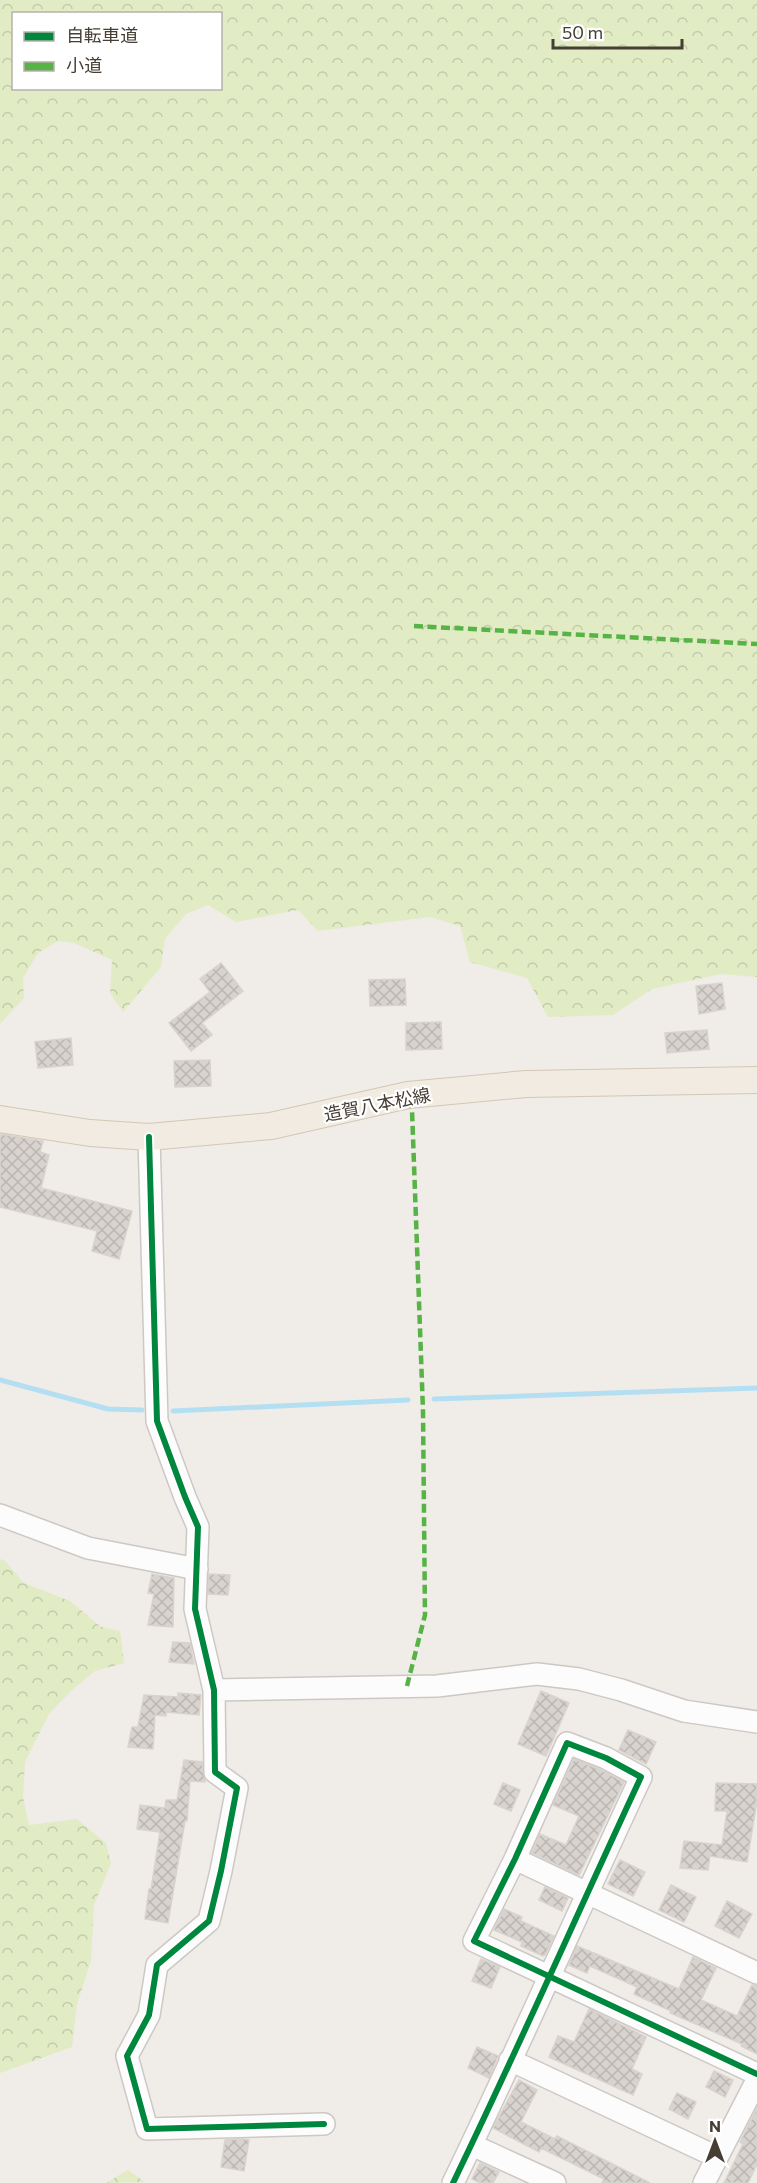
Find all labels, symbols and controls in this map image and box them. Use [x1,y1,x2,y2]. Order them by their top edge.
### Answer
legend [12,12,222,90]
scale bar [553,12,682,50]
text: 50 m [562,21,603,43]
text: 自転車道 [66,24,138,46]
text: 小道 [66,54,102,76]
street label: 造賀八本松線 [322,1083,432,1125]
north arrow [685,2111,745,2171]
text: N [709,2116,721,2135]

